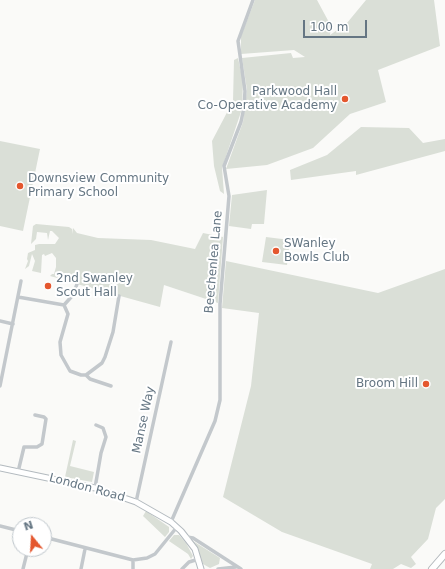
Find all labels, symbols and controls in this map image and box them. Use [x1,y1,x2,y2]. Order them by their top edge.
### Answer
scale bar [305,12,369,38]
text: 100 m [310,20,348,34]
place label: Parkwood Hall Co-Operative Academy [198,85,337,113]
marker: Parkwood Hall Co-Operative Academy [340,94,350,104]
place label: Downsview Community Primary School [28,172,169,200]
marker: Downsview Community Primary School [15,181,25,191]
street label: Beechenlea Lane [202,210,226,314]
place label: SWanley Bowls Club [284,237,350,265]
marker: SWanley Bowls Club [271,246,281,256]
place label: 2nd Swanley Scout Hall [56,272,133,300]
marker: 2nd Swanley Scout Hall [43,281,53,291]
place label: Broom Hill [356,377,418,391]
marker: Broom Hill [421,379,431,389]
street label: Manse Way [130,385,158,455]
street label: London Road [48,471,126,505]
north arrow [12,517,52,557]
text: N [22,518,35,534]

